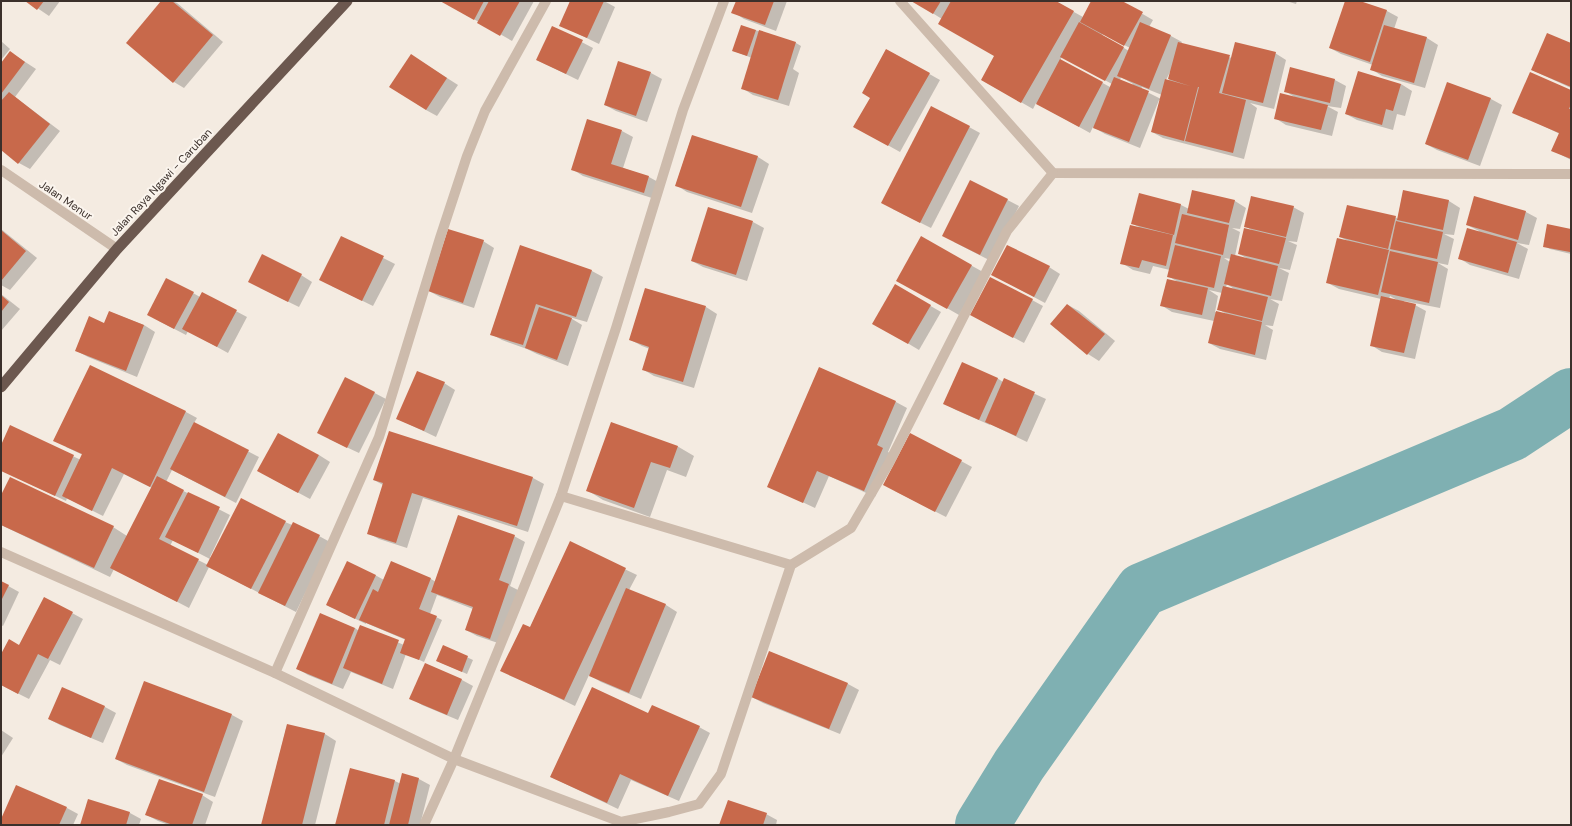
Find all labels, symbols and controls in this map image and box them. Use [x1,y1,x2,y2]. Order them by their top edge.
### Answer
street label: Jalan Raya Ngawi - Caruban [107,125,215,239]
street label: Jalan Menur [37,177,95,223]

